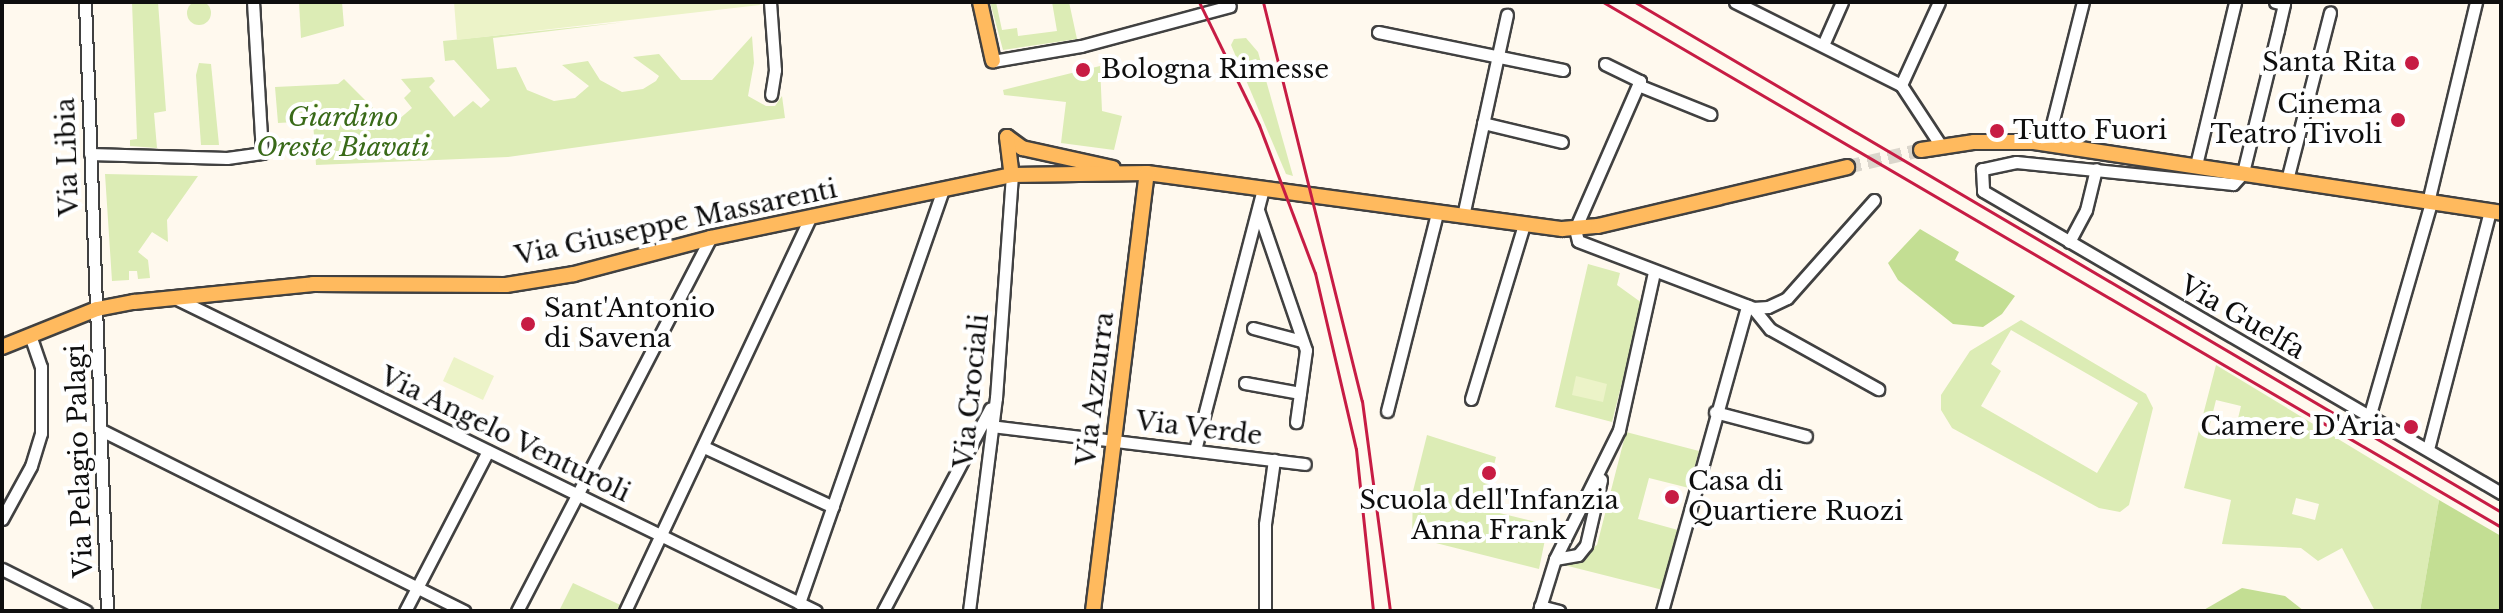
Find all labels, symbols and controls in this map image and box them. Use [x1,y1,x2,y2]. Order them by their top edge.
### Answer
place label: Santa Rita [2262,47,2396,79]
place label: Bologna Rimesse [1101,54,1329,86]
marker: Santa Rita [2403,54,2421,72]
marker: Bologna Rimesse [1072,59,1094,81]
place label: Cinema Teatro Tivoli [2210,89,2382,150]
street label: Via Libia [50,97,86,217]
park label: Giardino Oreste Biavati [256,102,430,164]
marker: Cinema Teatro Tivoli [2389,111,2407,129]
place label: Tutto Fuori [2013,115,2167,147]
marker: Tutto Fuori [1988,122,2006,140]
street label: Via Giuseppe Massarenti [512,174,840,272]
street label: Via Guelfa [2174,270,2310,366]
place label: Sant'Antonio di Savena [544,293,715,354]
street label: Via Azzurra [1071,309,1121,469]
street label: Via Crociali [948,312,996,470]
marker: Sant'Antonio di Savena [519,315,537,333]
street label: Via Pelagio Palagi [60,344,100,578]
street label: Via Angelo Venturoli [374,360,636,510]
street label: Via Verde [1133,406,1265,452]
place label: Camere D'Aria [2200,411,2395,443]
marker: Camere D'Aria [2402,418,2420,436]
marker: Scuola dell'Infanzia Anna Frank [1480,464,1498,482]
place label: Casa di Quartiere Ruozi [1688,466,1903,528]
place label: Scuola dell'Infanzia Anna Frank [1359,485,1619,546]
marker: Casa di Quartiere Ruozi [1663,488,1681,506]

